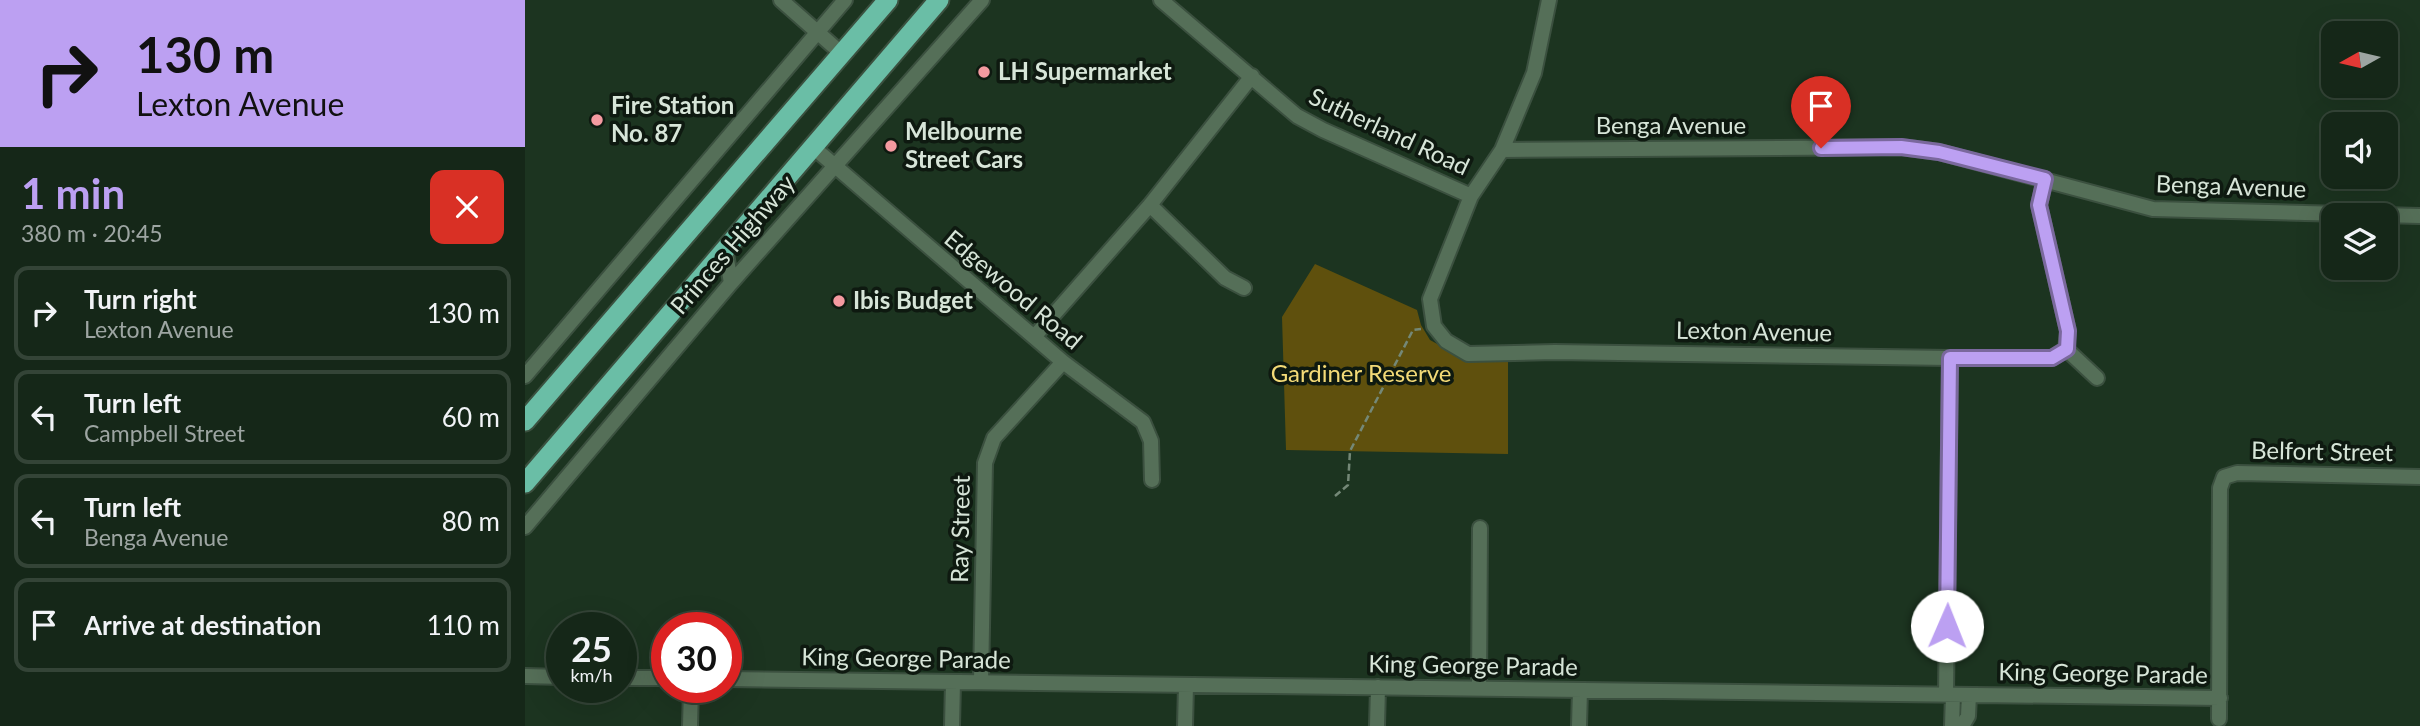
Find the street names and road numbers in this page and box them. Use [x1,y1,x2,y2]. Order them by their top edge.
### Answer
street label: Sutherland Road [1305,81,1474,180]
street label: Benga Avenue [1596,110,1746,139]
street label: Princes Highway [664,168,801,320]
street label: Benga Avenue [2155,168,2307,203]
street label: Edgewood Road [939,223,1089,355]
street label: Lexton Avenue [1676,315,1832,346]
street label: Belfort Street [2251,435,2394,466]
street label: Ray Street [944,475,975,583]
street label: King George Parade [801,641,1011,674]
street label: King George Parade [1368,648,1578,681]
street label: King George Parade [1998,656,2208,689]

